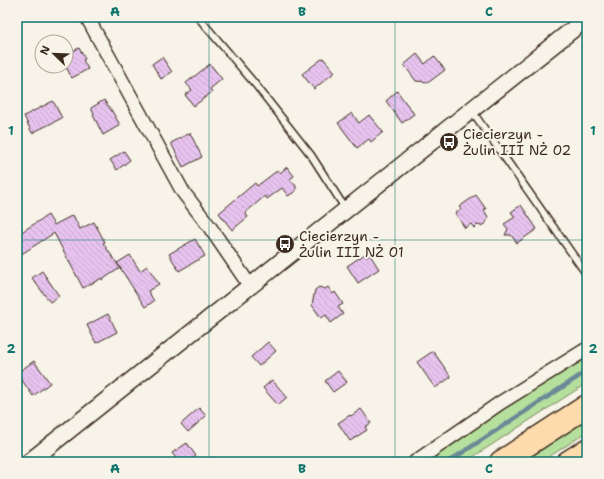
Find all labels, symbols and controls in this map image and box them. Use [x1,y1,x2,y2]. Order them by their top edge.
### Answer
text: A [110,3,120,20]
text: B [298,3,306,20]
text: C [485,3,493,20]
north arrow [34,34,74,74]
text: N [37,43,54,57]
text: 1 [8,122,14,139]
text: 1 [590,122,596,139]
place label: Ciecierzyn - Żulin III NŻ 02 [463,125,571,159]
bus stop icon: Ciecierzyn - Żulin III NŻ 02 [438,131,460,153]
place label: Ciecierzyn - Żulin III NŻ 01 [299,227,404,261]
bus stop icon: Ciecierzyn - Żulin III NŻ 01 [274,233,296,255]
text: 2 [6,340,16,357]
text: 2 [588,340,598,357]
text: A [110,460,120,477]
text: B [298,460,306,477]
text: C [485,460,493,477]

